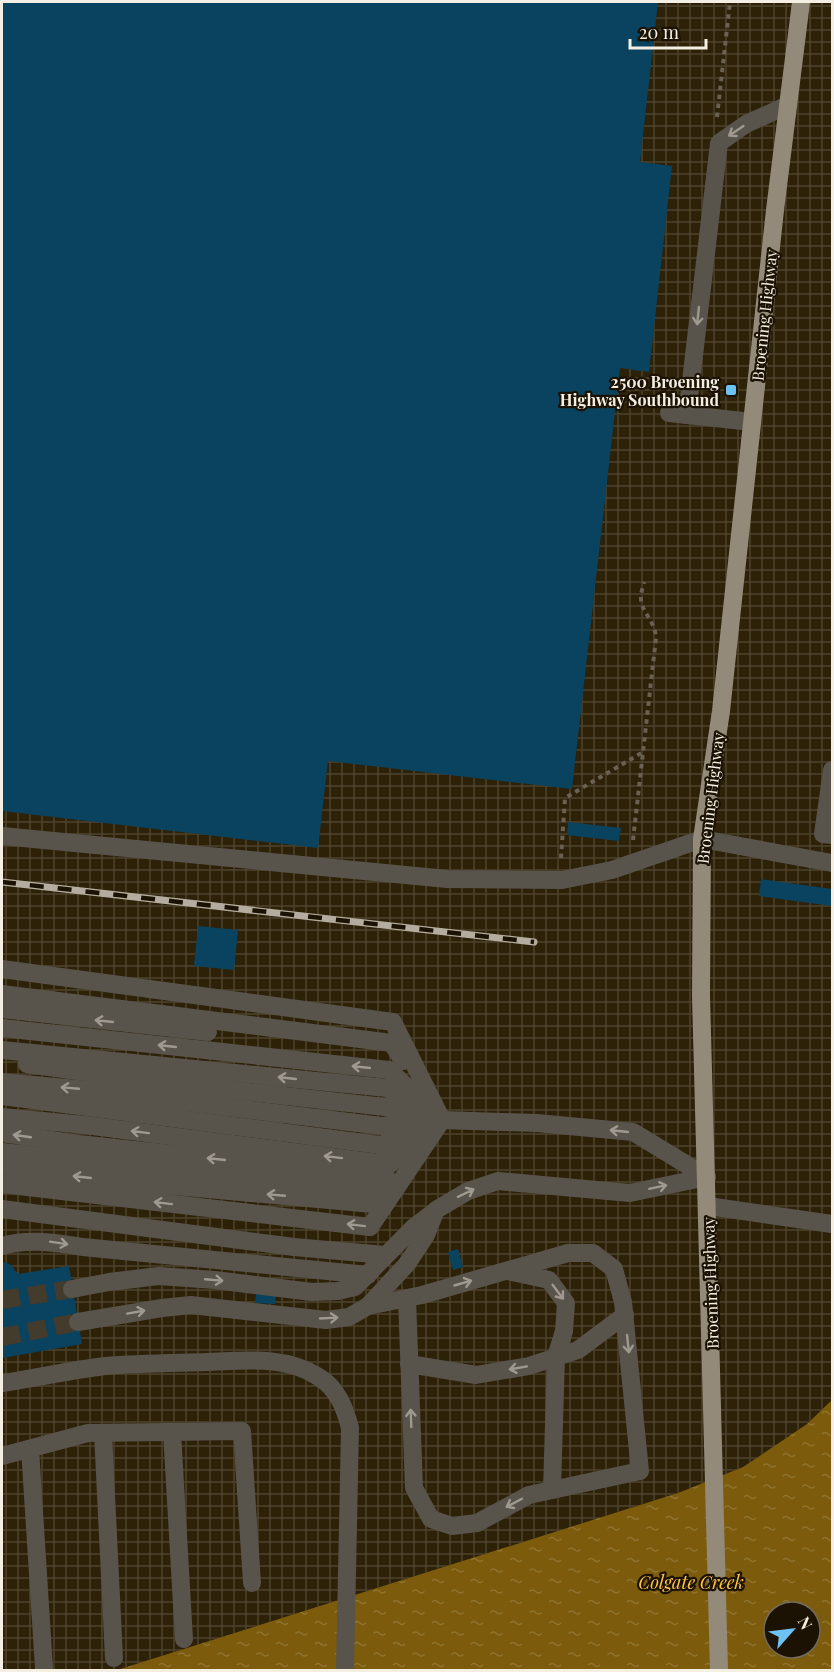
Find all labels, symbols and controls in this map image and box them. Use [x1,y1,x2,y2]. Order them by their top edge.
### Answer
scale bar [630,12,706,50]
text: 20 m [639,20,679,44]
one-way arrow [728,125,744,137]
street label: Broening Highway [747,248,781,382]
one-way arrow [693,305,704,325]
place label: 2500 Broening Highway Southbound [560,371,719,410]
marker: 2500 Broening Highway Southbound [724,383,738,397]
street label: Broening Highway [692,731,728,865]
one-way arrow [94,1015,114,1026]
one-way arrow [158,1040,178,1051]
one-way arrow [352,1061,372,1072]
one-way arrow [278,1072,298,1083]
one-way arrow [61,1082,81,1093]
one-way arrow [609,1125,629,1136]
one-way arrow [130,1126,150,1137]
one-way arrow [13,1131,32,1142]
one-way arrow [324,1151,344,1162]
one-way arrow [206,1153,226,1164]
one-way arrow [73,1171,92,1182]
one-way arrow [647,1181,667,1192]
one-way arrow [456,1187,474,1199]
one-way arrow [267,1189,287,1200]
one-way arrow [153,1197,173,1208]
street label: Broening Highway [697,1217,723,1349]
one-way arrow [347,1220,367,1231]
one-way arrow [49,1238,69,1249]
one-way arrow [203,1275,223,1286]
one-way arrow [453,1277,472,1288]
one-way arrow [552,1284,564,1300]
one-way arrow [125,1306,145,1317]
one-way arrow [319,1313,339,1324]
one-way arrow [623,1333,634,1353]
one-way arrow [508,1363,528,1374]
one-way arrow [406,1409,417,1429]
one-way arrow [505,1497,523,1509]
water label: Colgate Creek [638,1570,744,1594]
north arrow [762,1600,822,1660]
text: N [794,1613,818,1633]

